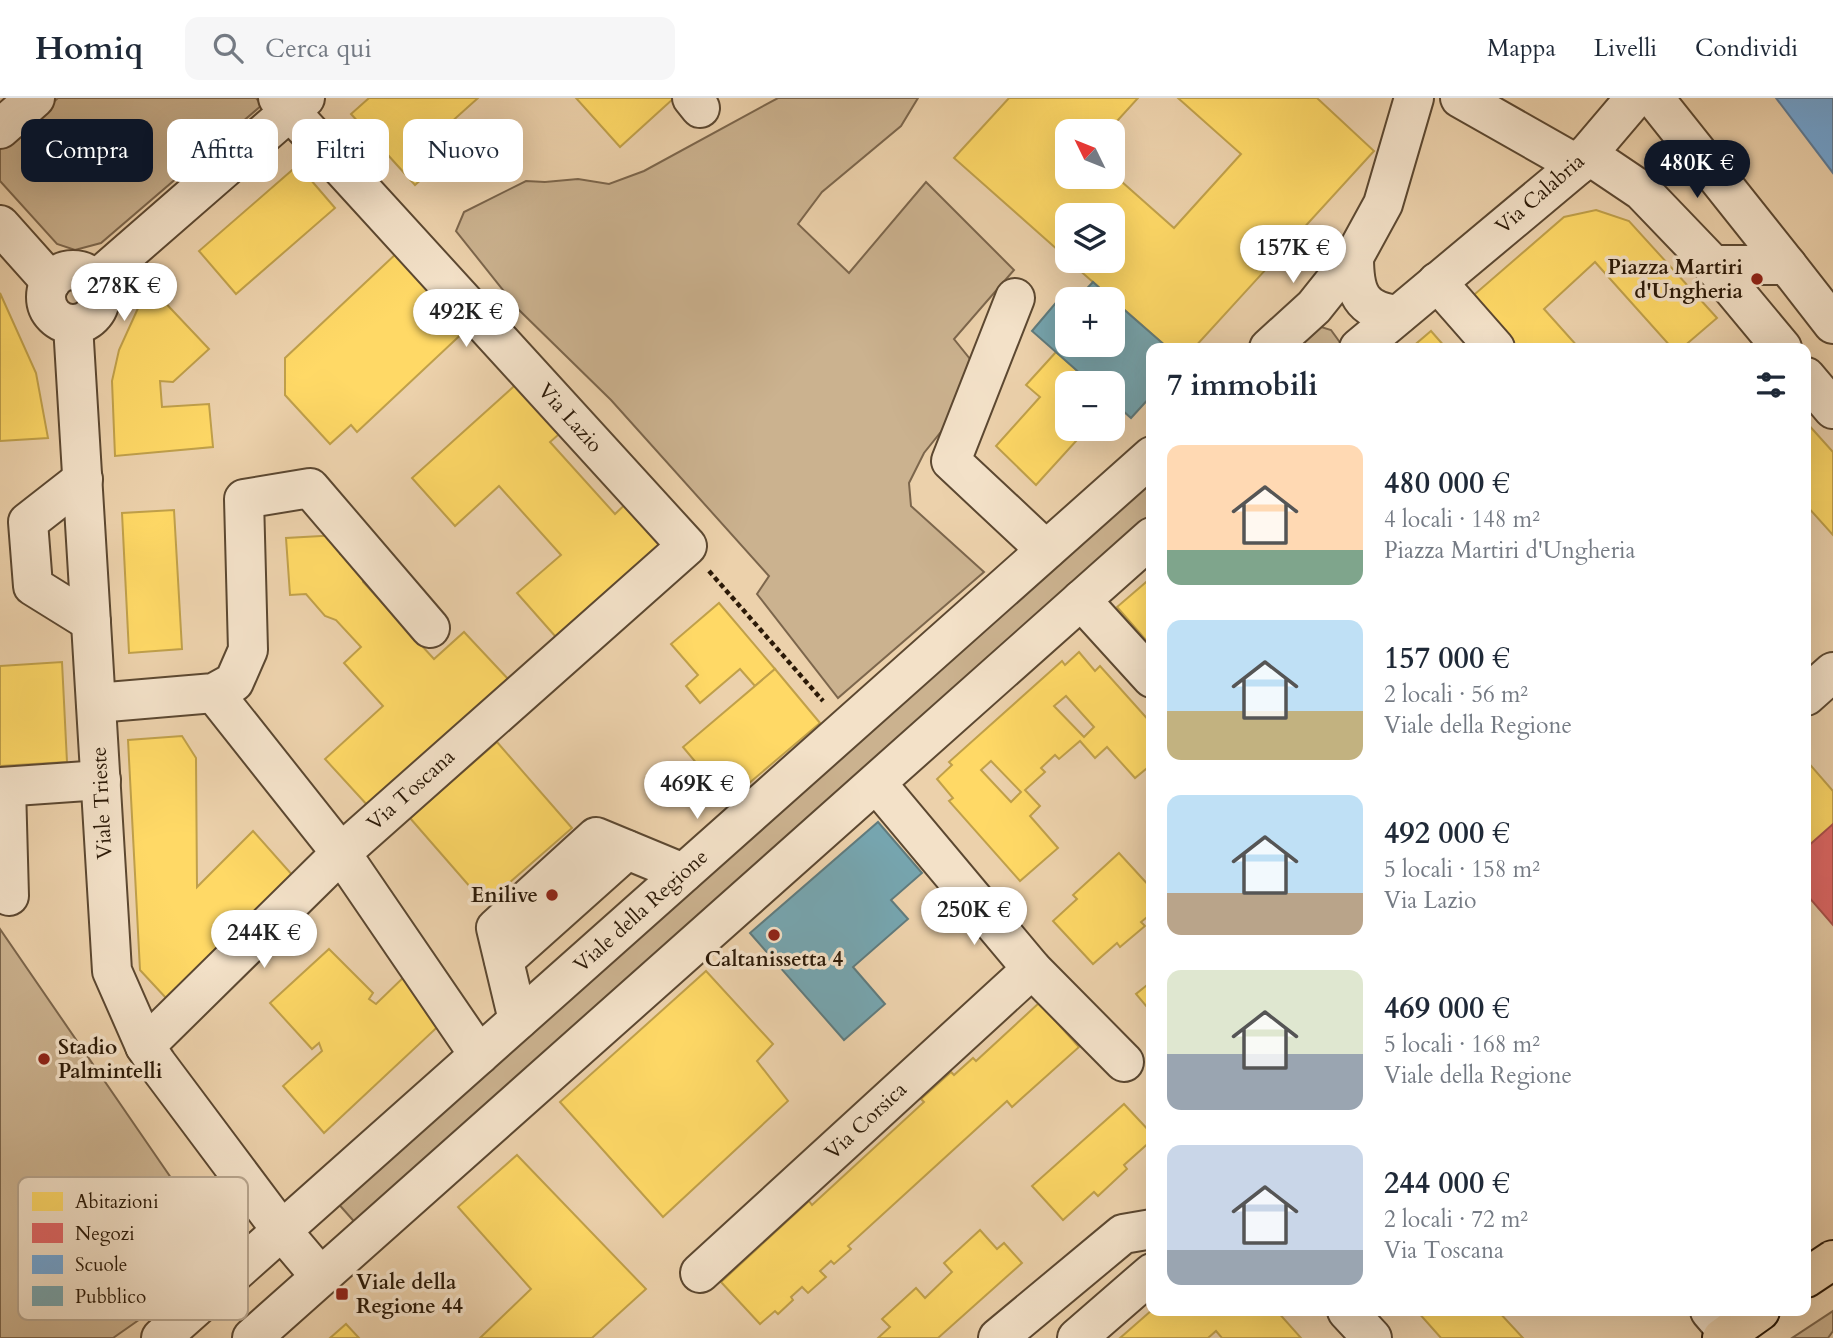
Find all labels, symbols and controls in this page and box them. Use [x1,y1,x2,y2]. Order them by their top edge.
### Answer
search box [185,17,675,80]
text: Homiq [35,26,143,71]
icon: search [209,29,247,67]
text: Cerca qui [265,31,372,66]
text: Mappa [1487,32,1556,65]
text: Livelli [1594,32,1657,65]
text: Condividi [1695,32,1798,65]
chip: Compra [21,119,153,182]
chip: Affitta [167,119,278,182]
chip: Filtri [292,119,389,182]
chip: Nuovo [403,119,523,182]
north arrow [1055,119,1125,189]
map controls [1055,119,1125,441]
pin: 480K € [1640,140,1754,200]
street label: Via Calabria [1489,147,1591,241]
text: 480K € [1660,147,1734,178]
button: layers [1055,203,1125,273]
pin: 157K € [1236,226,1350,285]
text: 157K € [1256,232,1330,263]
place label: Piazza Martiri d'Ungheria [1607,253,1744,306]
pin: 278K € [67,264,181,323]
text: 278K € [87,270,161,301]
marker: Piazza Martiri d'Ungheria [1749,271,1765,287]
button: + [1055,287,1125,357]
pin: 492K € [409,289,523,349]
text: 492K € [429,296,503,327]
text: 7 immobili [1167,365,1318,406]
icon: filters [1752,366,1790,404]
button: − [1055,371,1125,441]
street label: Via Lazio [531,377,609,459]
text: 480 000 € [1384,463,1510,504]
icon: home [1223,473,1307,557]
text: 4 locali · 148 m² [1384,504,1540,535]
text: Piazza Martiri d'Ungheria [1384,535,1636,566]
text: 157 000 € [1384,638,1510,679]
icon: home [1223,648,1307,732]
text: 2 locali · 56 m² [1384,679,1528,710]
text: Viale della Regione [1384,710,1572,741]
street label: Via Toscana [361,743,461,837]
street label: Viale Trieste [85,746,119,860]
pin: 469K € [640,762,754,821]
text: 469K € [660,768,734,799]
text: 492 000 € [1384,813,1510,854]
icon: home [1223,823,1307,907]
street label: Viale della Regione [568,843,714,979]
text: 5 locali · 158 m² [1384,854,1540,885]
place label: Enilive [471,881,538,910]
text: Via Lazio [1384,885,1477,916]
marker: Enilive [544,887,560,903]
pin: 250K € [917,888,1031,947]
text: 250K € [937,894,1011,925]
pin: 244K € [207,910,321,970]
text: 244K € [227,917,301,948]
marker: Caltanissetta 4 [766,927,782,943]
place label: Caltanissetta 4 [705,945,843,974]
text: 469 000 € [1384,988,1510,1029]
icon: home [1223,998,1307,1082]
text: 5 locali · 168 m² [1384,1029,1540,1060]
place label: Stadio Palmintelli [58,1033,163,1086]
marker: Stadio Palmintelli [36,1051,52,1067]
text: Viale della Regione [1384,1060,1572,1091]
street label: Via Corsica [819,1075,913,1167]
text: 244 000 € [1384,1163,1510,1204]
icon: home [1223,1173,1307,1257]
legend [18,1177,248,1320]
text: Abitazioni [75,1189,159,1215]
text: 2 locali · 72 m² [1384,1204,1528,1235]
text: Negozi [75,1221,135,1247]
text: Via Toscana [1384,1235,1504,1266]
text: Scuole [75,1252,127,1278]
place label: Viale della Regione 44 [356,1268,463,1321]
text: Pubblico [75,1284,146,1310]
marker: Viale della Regione 44 [334,1286,350,1302]

